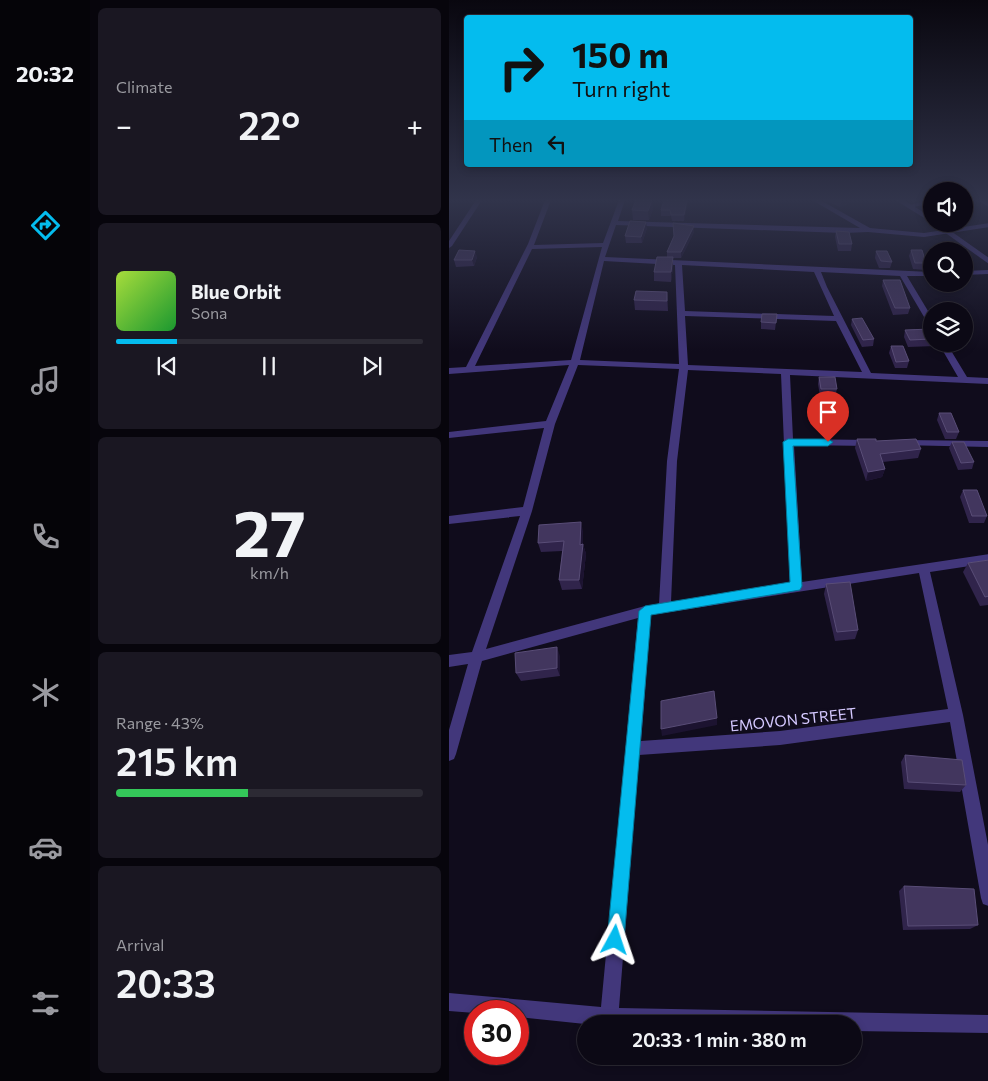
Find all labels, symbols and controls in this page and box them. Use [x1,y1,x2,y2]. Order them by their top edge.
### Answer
text: 150 m [572,32,669,75]
icon: right [489,35,554,100]
text: 20:32 [16,60,74,87]
text: Turn right [572,75,670,102]
text: Climate [116,77,172,96]
text: 22° [238,101,300,148]
text: − [116,108,132,142]
text: + [407,108,423,142]
icon: left [543,130,571,158]
text: Then [489,133,533,156]
map controls [923,182,973,352]
button: sound [923,182,973,232]
icon: directions [28,208,63,243]
button: search [923,242,973,292]
text: Blue Orbit [191,280,281,303]
button: layers [923,302,973,352]
text: Sona [191,303,227,322]
icon: previous [153,352,181,380]
icon: pause [255,352,283,380]
icon: next [358,352,386,380]
icon: music [28,363,63,398]
pin [807,391,849,442]
icon: arrive [814,398,842,426]
text: 27 [233,491,306,570]
icon: phone [28,519,63,554]
text: km/h [250,563,289,582]
icon: climate [28,675,63,710]
street label: EMOVON STREET [729,703,857,735]
text: Range · 43% [116,713,204,732]
text: 215 km [116,737,238,784]
icon: car [28,830,63,865]
position arrow [588,913,640,965]
text: Arrival [116,935,164,954]
text: 20:33 [116,959,216,1006]
icon: filters [28,986,63,1021]
speed limit sign: 30 [464,1000,529,1065]
text: 20:33 · 1 min · 380 m [632,1028,807,1051]

